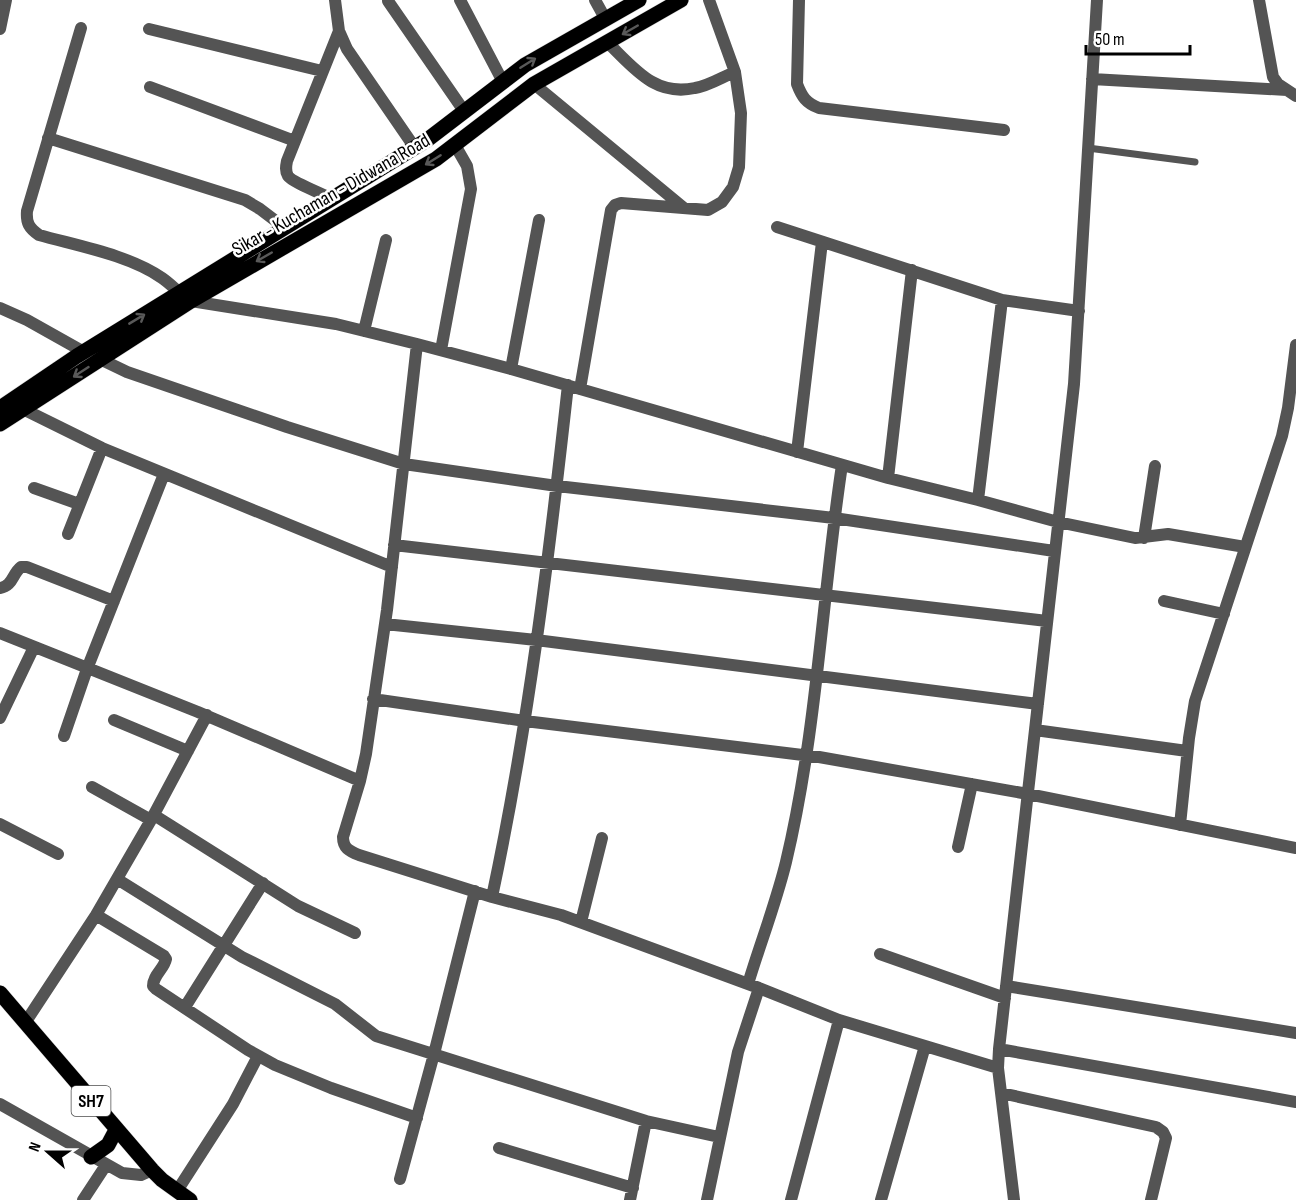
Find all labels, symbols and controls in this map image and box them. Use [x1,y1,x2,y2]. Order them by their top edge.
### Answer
scale bar [1086,18,1190,56]
one-way arrow [622,24,639,36]
text: 50 m [1095,29,1125,50]
one-way arrow [519,57,536,69]
street label: Sikar - Kuchaman - Didwana Road [228,128,434,262]
one-way arrow [425,155,442,167]
one-way arrow [256,252,273,264]
one-way arrow [128,313,145,325]
one-way arrow [73,366,90,378]
road number: SH7 [72,1086,110,1116]
north arrow [18,1122,78,1182]
text: N [25,1140,46,1155]

